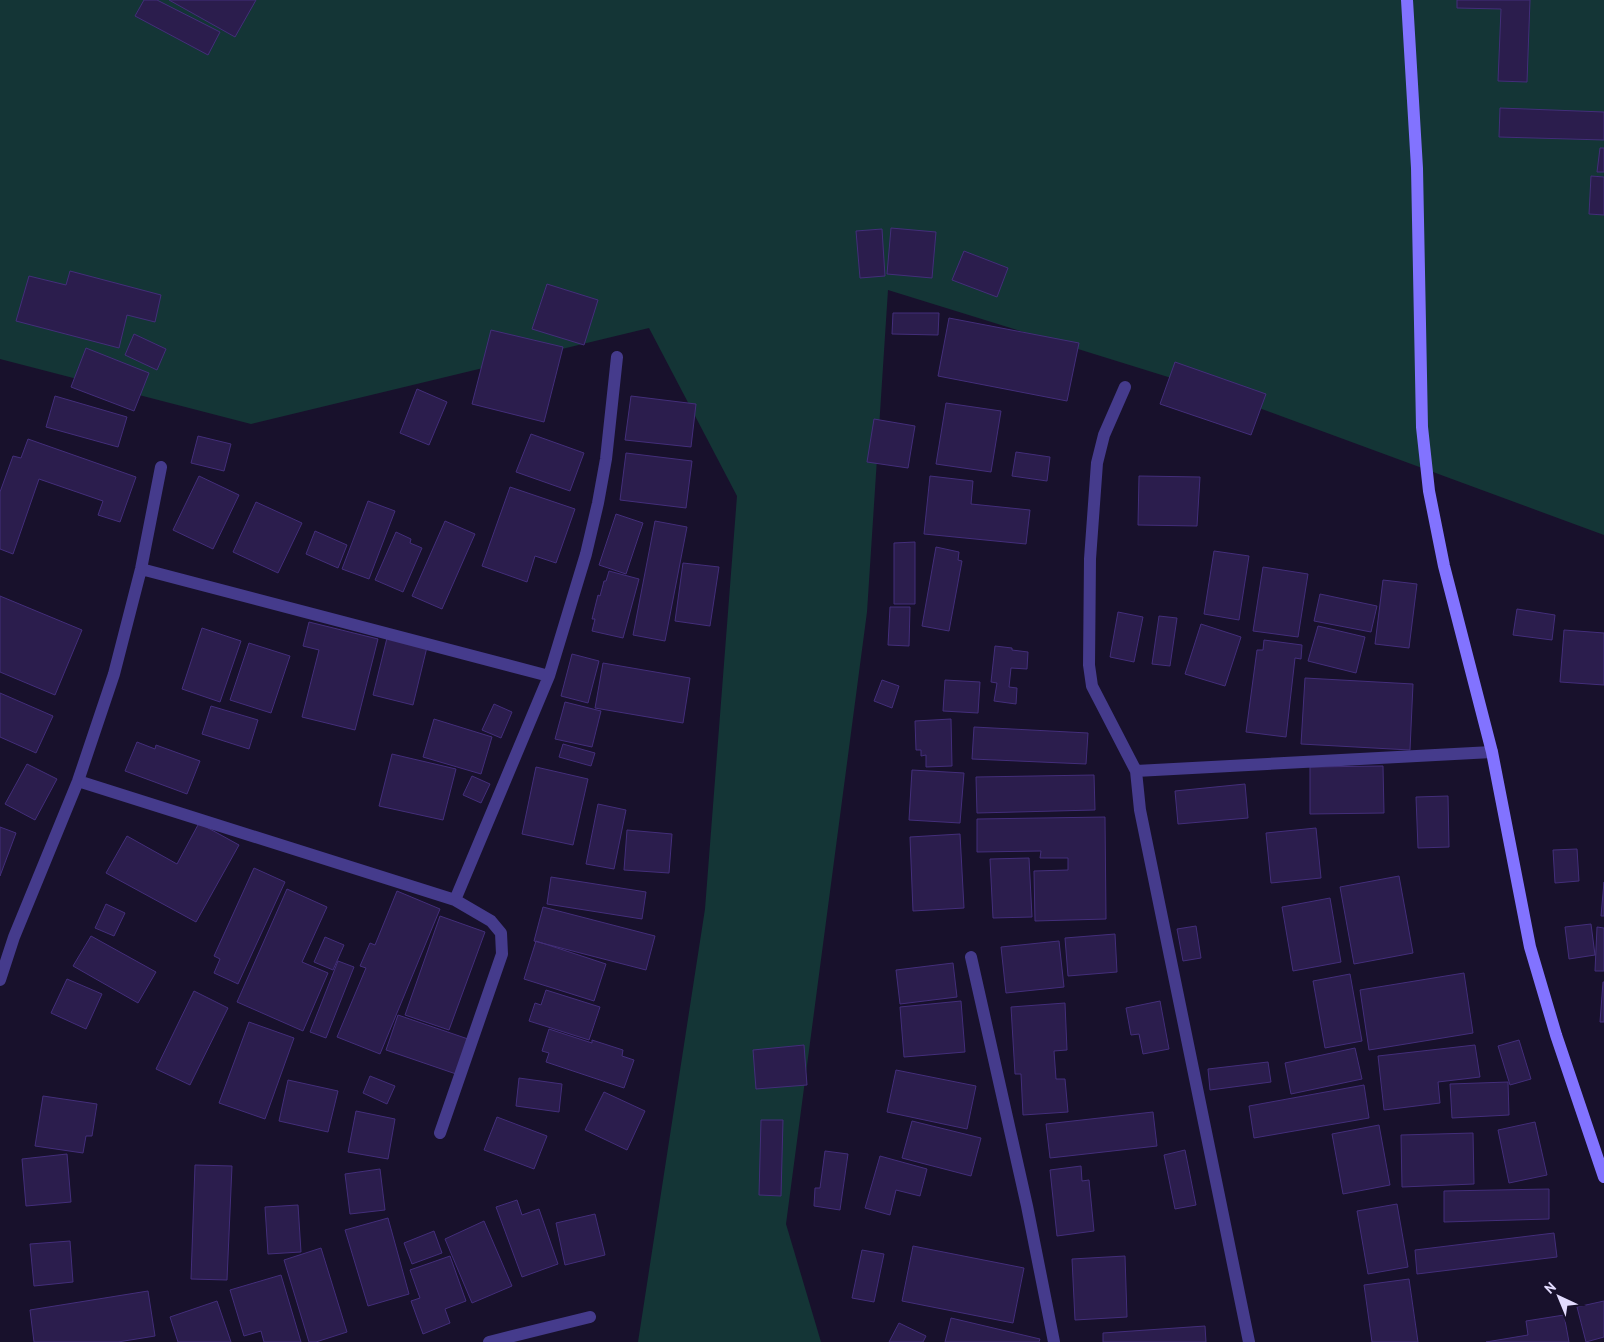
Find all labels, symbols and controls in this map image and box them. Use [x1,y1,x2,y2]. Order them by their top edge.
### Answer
north arrow [1534,1272,1584,1322]
text: N [1540,1278,1560,1297]

